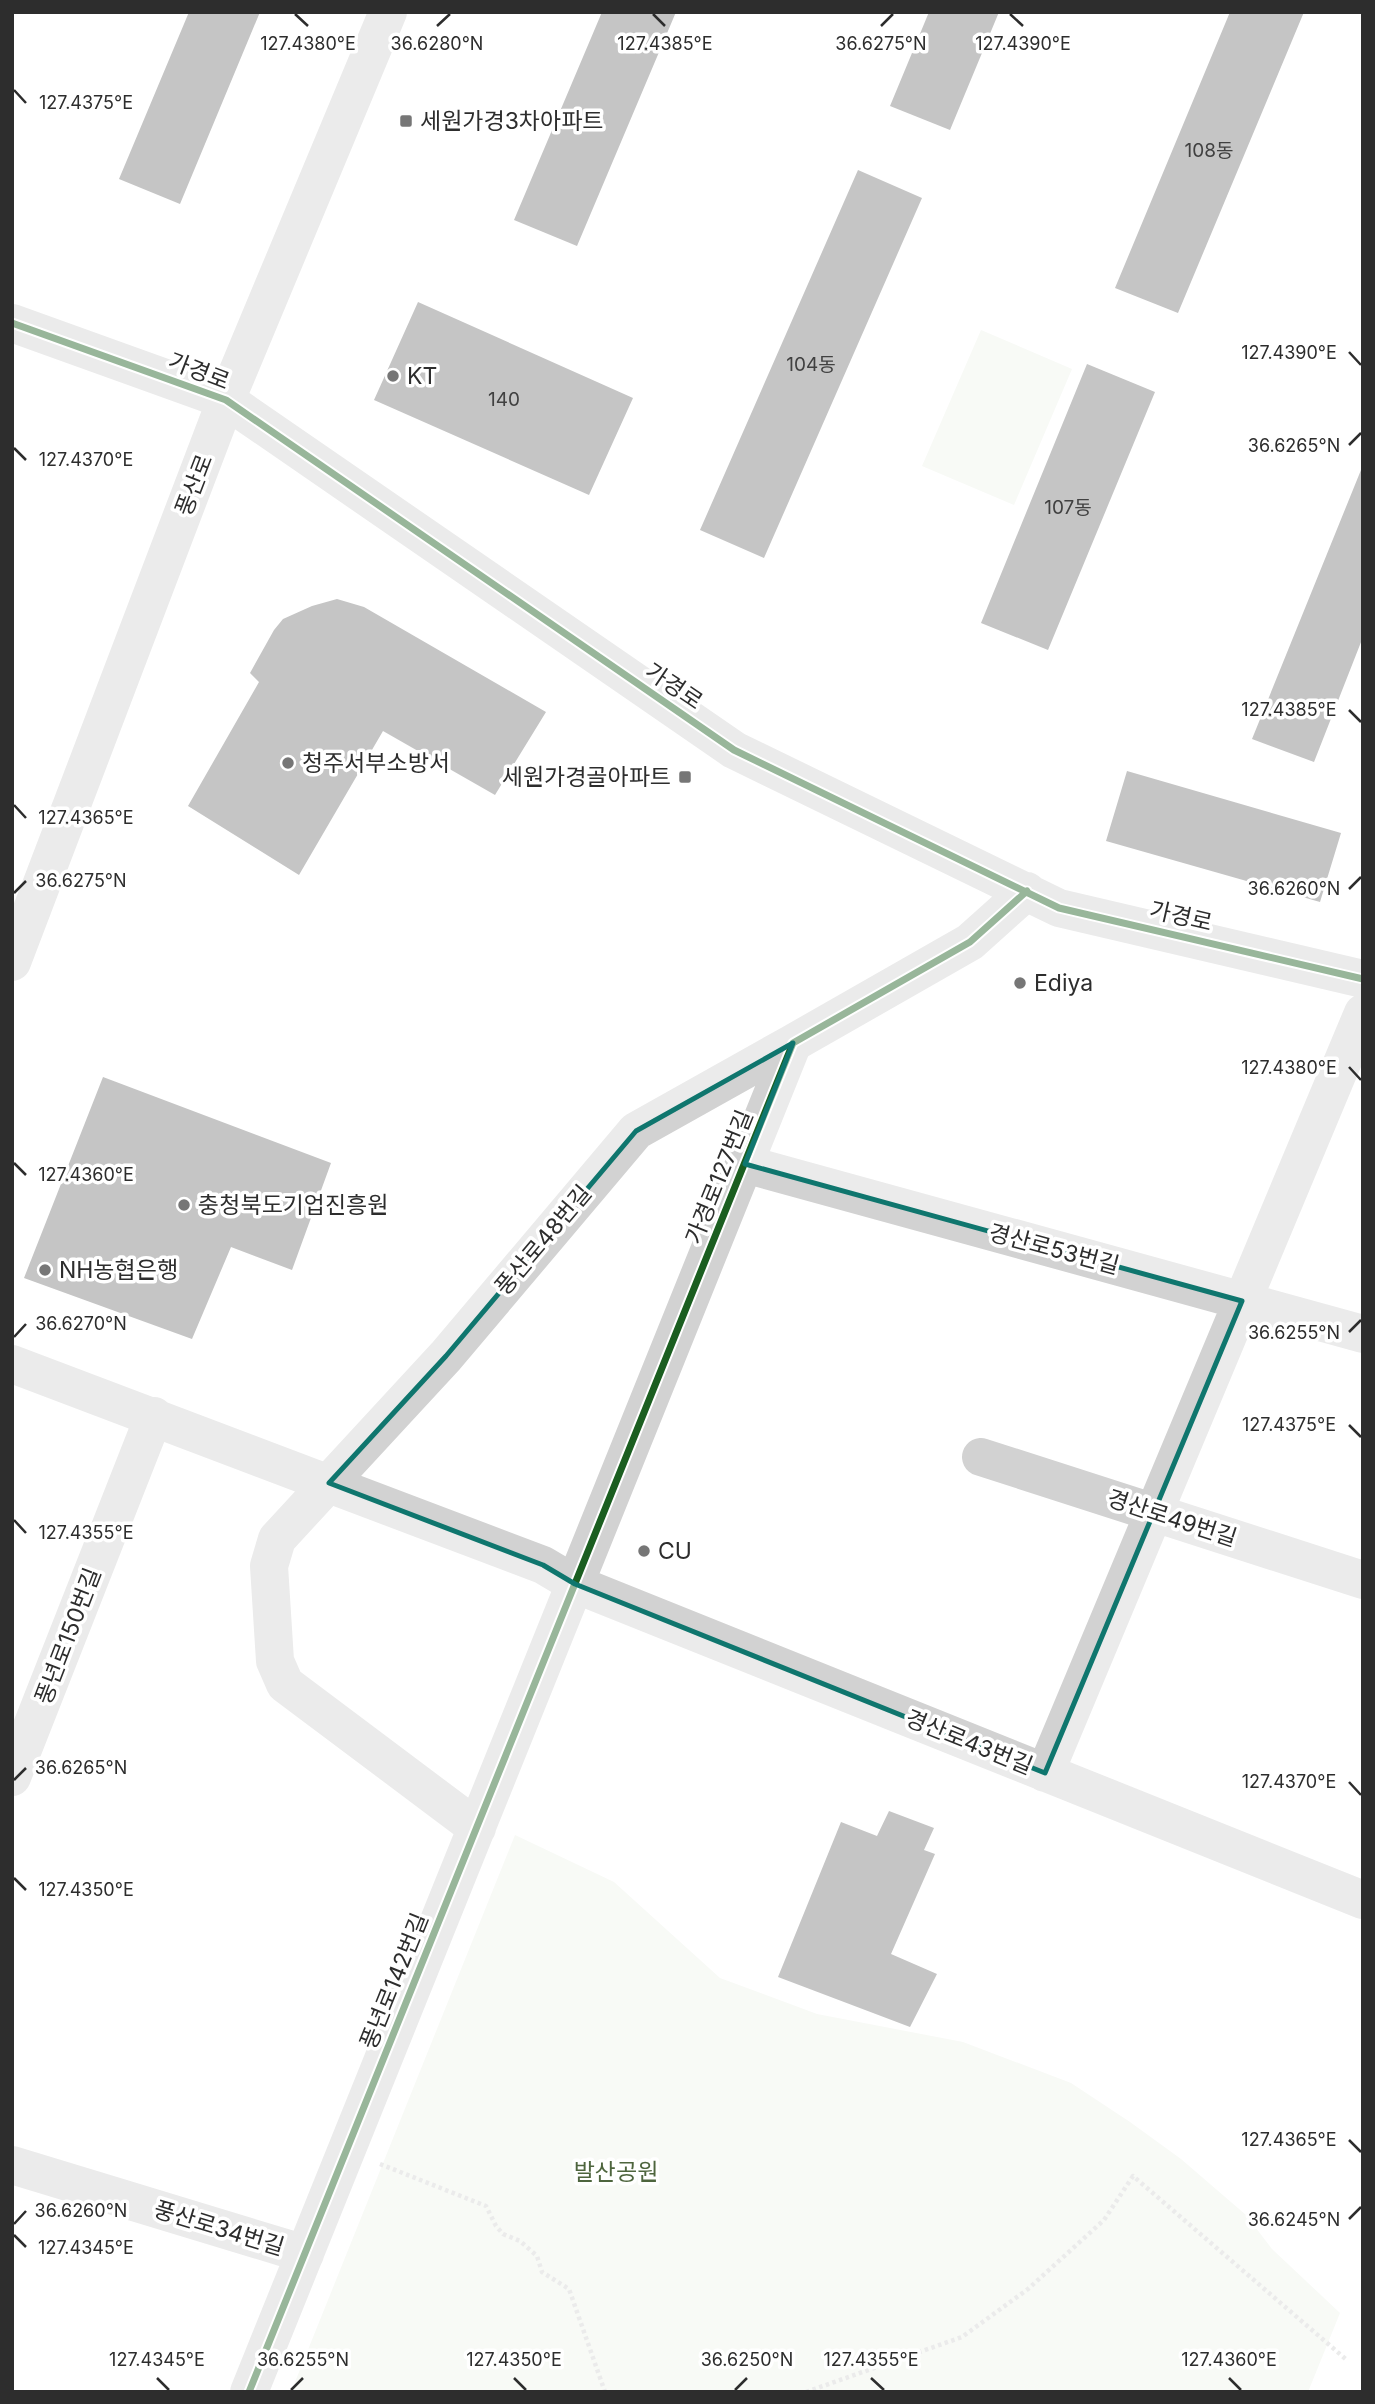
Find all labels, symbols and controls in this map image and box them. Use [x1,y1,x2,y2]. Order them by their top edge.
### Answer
text: 127.4380°E [260,33,356,54]
text: 36.6280°N [391,33,483,54]
text: 127.4385°E [617,33,713,54]
text: 36.6275°N [835,33,927,54]
text: 127.4390°E [975,33,1071,54]
text: 127.4375°E [39,92,133,113]
place label: 세원가경3차아파트 [420,107,604,135]
marker: 세원가경3차아파트 [398,113,414,129]
house number: 108동 [1185,139,1233,162]
text: 127.4390°E [1241,342,1337,363]
street label: 가경로 [164,347,234,395]
house number: 104동 [786,353,836,376]
place label: KT [407,362,437,390]
marker: KT [385,368,401,384]
house number: 140 [488,388,520,411]
text: 36.6265°N [1248,435,1340,456]
text: 127.4370°E [39,449,133,470]
street label: 풍산로 [170,450,218,520]
house number: 107동 [1044,496,1092,519]
street label: 가경로 [640,657,708,715]
text: 127.4385°E [1241,699,1337,720]
place label: 청주서부소방서 [302,749,450,777]
marker: 청주서부소방서 [280,755,296,771]
place label: 세원가경골아파트 [502,763,671,791]
marker: 세원가경골아파트 [677,769,693,785]
text: 127.4365°E [38,807,134,828]
text: 36.6275°N [35,870,127,891]
text: 36.6260°N [1248,878,1340,899]
street label: 가경로 [1147,895,1215,937]
place label: Ediya [1034,969,1093,997]
marker: Ediya [1012,975,1028,991]
text: 127.4380°E [1241,1057,1337,1078]
street label: 가경로127번길 [679,1106,759,1248]
text: 127.4360°E [38,1164,134,1185]
street label: 풍산로48번길 [489,1179,597,1301]
place label: 충청북도기업진흥원 [198,1191,388,1219]
marker: 충청북도기업진흥원 [176,1197,192,1213]
street label: 경산로53번길 [986,1218,1122,1280]
place label: NH농협은행 [59,1256,178,1284]
marker: NH농협은행 [37,1262,53,1278]
text: 36.6270°N [35,1313,127,1334]
text: 36.6255°N [1248,1322,1340,1343]
text: 127.4375°E [1242,1414,1336,1435]
street label: 경산로49번길 [1104,1484,1240,1552]
text: 127.4355°E [38,1522,134,1543]
place label: CU [658,1537,692,1565]
marker: CU [636,1543,652,1559]
street label: 풍년로150번길 [29,1564,107,1708]
street label: 경산로43번길 [901,1704,1037,1780]
text: 36.6265°N [35,1757,127,1778]
text: 127.4370°E [1242,1771,1336,1792]
text: 127.4350°E [38,1879,134,1900]
street label: 풍년로142번길 [354,1909,434,2053]
text: 127.4365°E [1241,2129,1337,2150]
park label: 발산공원 [574,2158,658,2186]
street label: 풍산로34번길 [150,2195,288,2261]
text: 36.6260°N [35,2200,127,2221]
text: 36.6245°N [1248,2209,1340,2230]
text: 127.4345°E [38,2237,134,2258]
text: 127.4345°E [109,2349,205,2370]
text: 36.6255°N [257,2349,349,2370]
text: 127.4350°E [466,2349,562,2370]
text: 36.6250°N [701,2349,793,2370]
text: 127.4355°E [823,2349,919,2370]
text: 127.4360°E [1181,2349,1277,2370]

